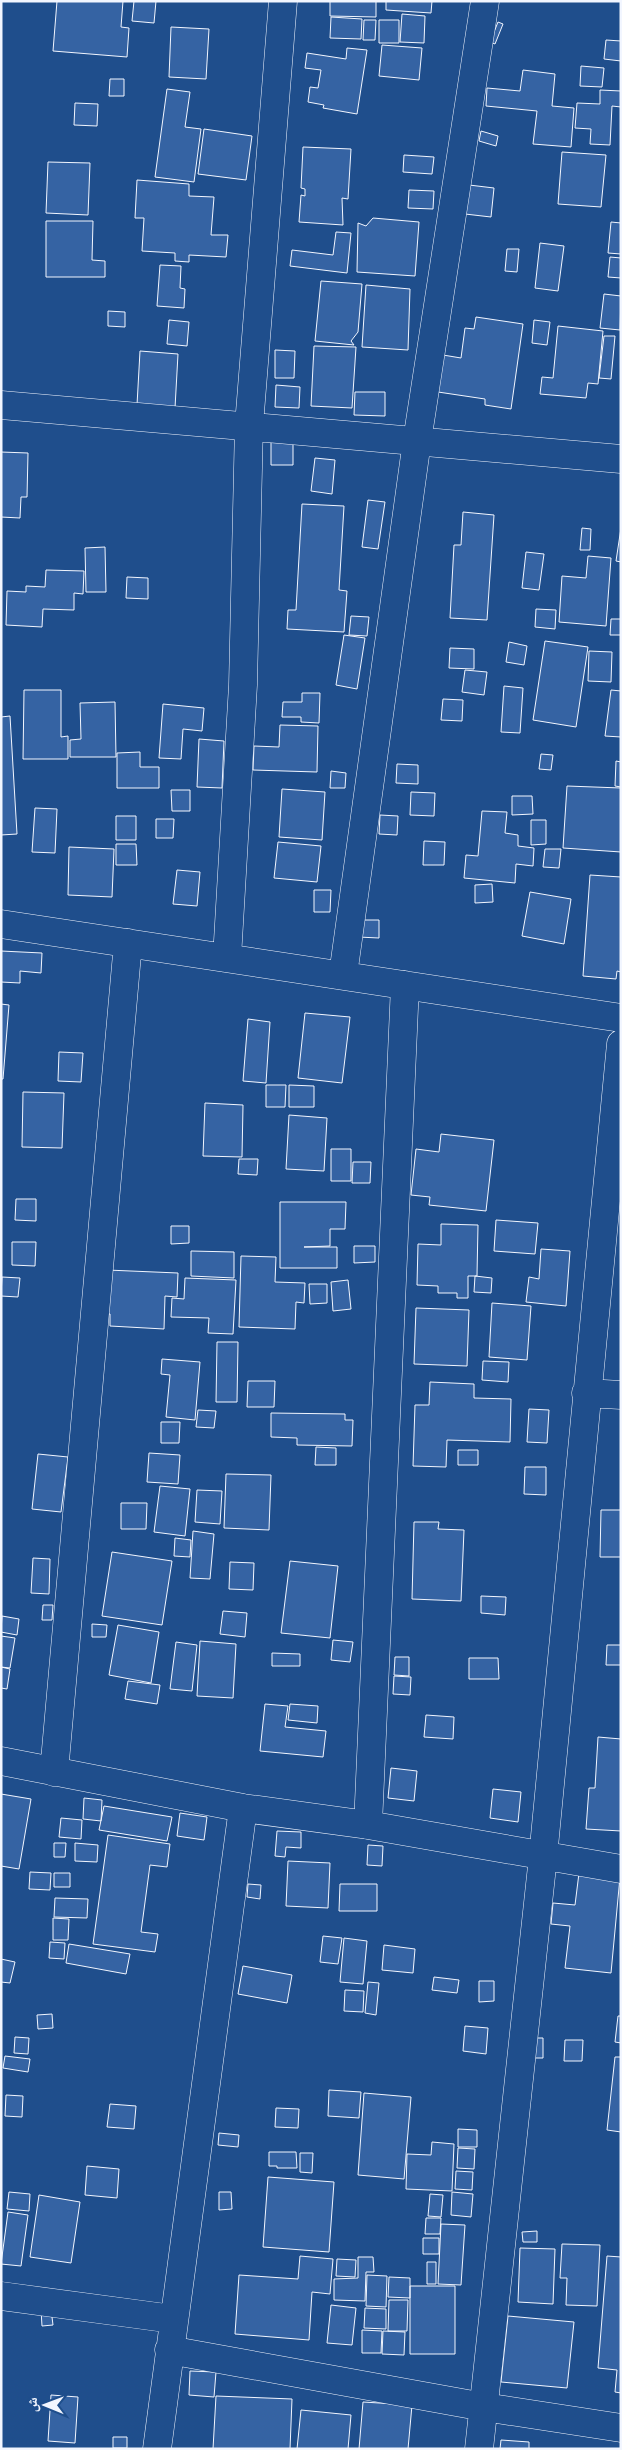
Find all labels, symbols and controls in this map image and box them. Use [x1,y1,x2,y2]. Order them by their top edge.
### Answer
north arrow [20,2380,70,2430]
text: ش [23,2397,41,2412]

